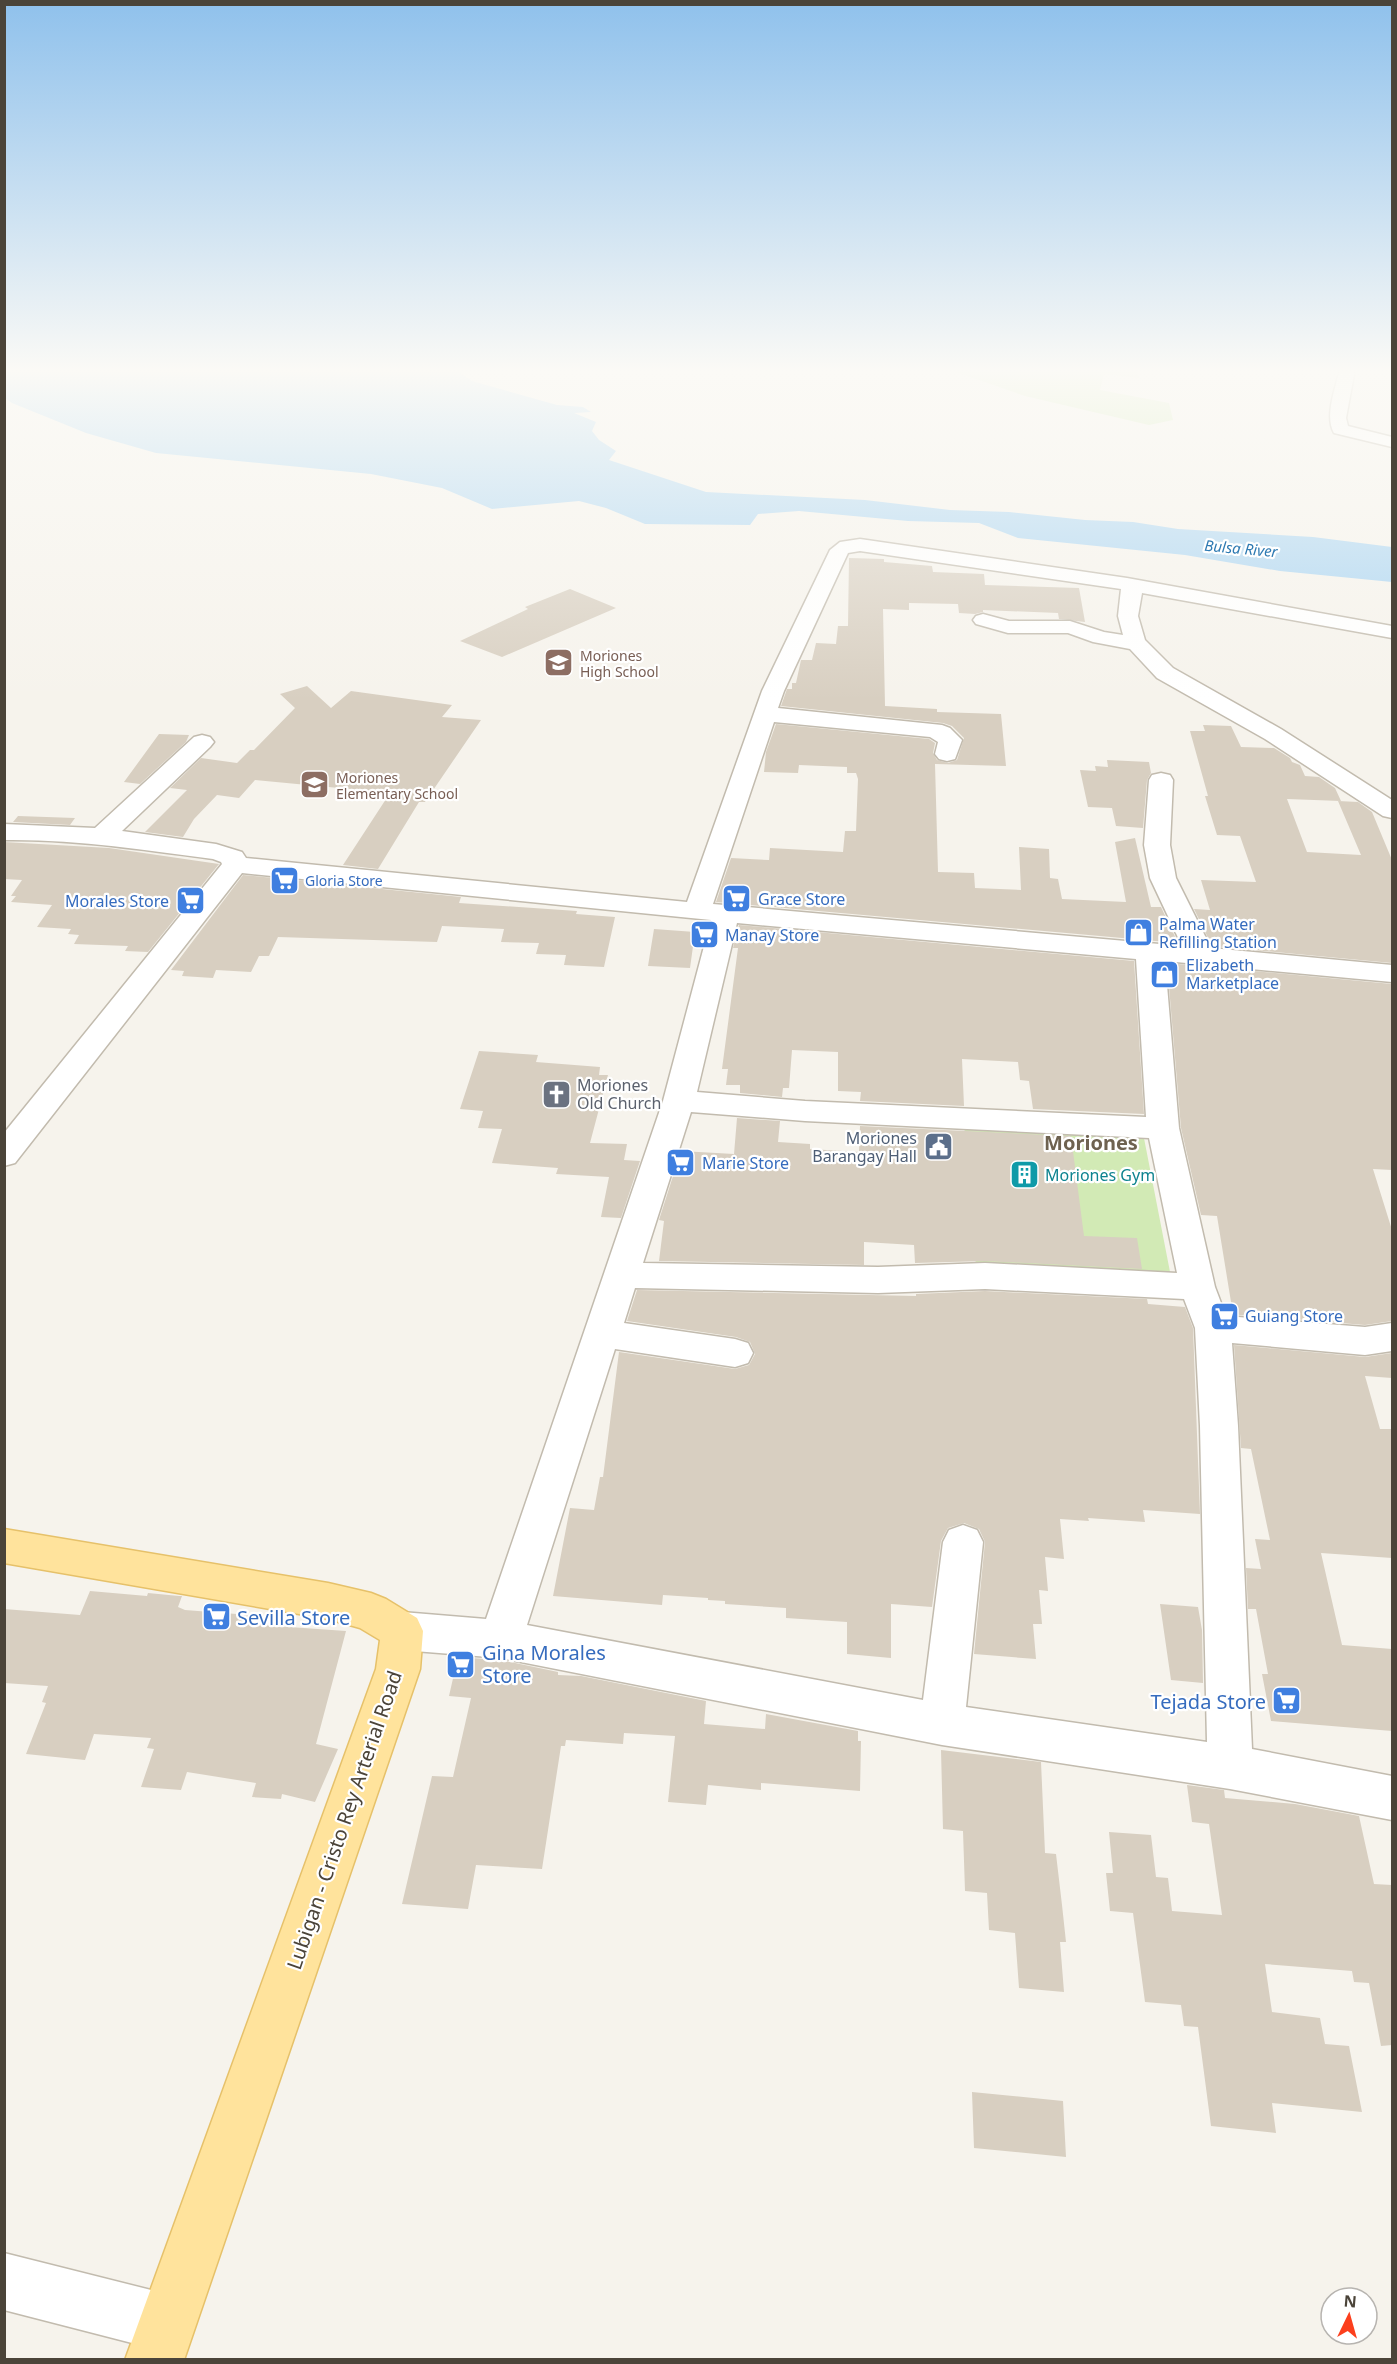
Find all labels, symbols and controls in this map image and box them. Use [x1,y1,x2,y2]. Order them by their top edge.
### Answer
water label: Bulsa River [1204,535,1279,561]
place label: Moriones High School [580,646,659,681]
school or university icon: Moriones High School [543,647,575,679]
place label: Moriones Elementary School [336,768,458,803]
school or university icon: Moriones Elementary School [299,769,331,801]
supermarket icon: Gloria Store [268,864,300,896]
place label: Gloria Store [305,871,383,890]
supermarket icon: Grace Store [721,883,753,915]
supermarket icon: Morales Store [174,885,206,917]
place label: Grace Store [758,888,845,910]
place label: Morales Store [65,890,169,912]
place label: Palma Water Refilling Station [1159,913,1277,953]
shop icon: Palma Water Refilling Station [1122,917,1154,949]
supermarket icon: Manay Store [688,919,720,951]
place label: Manay Store [725,924,819,946]
place label: Elizabeth Marketplace [1186,954,1279,994]
shop icon: Elizabeth Marketplace [1149,958,1181,990]
place label: Moriones Old Church [577,1074,661,1114]
church icon: Moriones Old Church [540,1078,572,1110]
place label: Moriones Barangay Hall [812,1127,917,1167]
district label: Moriones [1044,1129,1138,1156]
public building icon: Moriones Barangay Hall [922,1131,954,1163]
supermarket icon: Marie Store [665,1147,697,1179]
place label: Marie Store [702,1152,789,1174]
building icon: Moriones Gym [1008,1159,1040,1191]
place label: Moriones Gym [1045,1164,1155,1186]
supermarket icon: Guiang Store [1208,1300,1240,1332]
place label: Guiang Store [1245,1305,1343,1327]
supermarket icon: Sevilla Store [200,1601,232,1633]
place label: Sevilla Store [237,1604,350,1631]
place label: Gina Morales Store [482,1639,606,1689]
supermarket icon: Gina Morales Store [445,1648,477,1680]
street label: Lubigan - Cristo Rey Arterial Road [280,1667,408,1973]
supermarket icon: Tejada Store [1271,1685,1303,1717]
place label: Tejada Store [1150,1688,1266,1715]
north arrow [1319,2286,1379,2346]
text: N [1343,2290,1358,2313]

